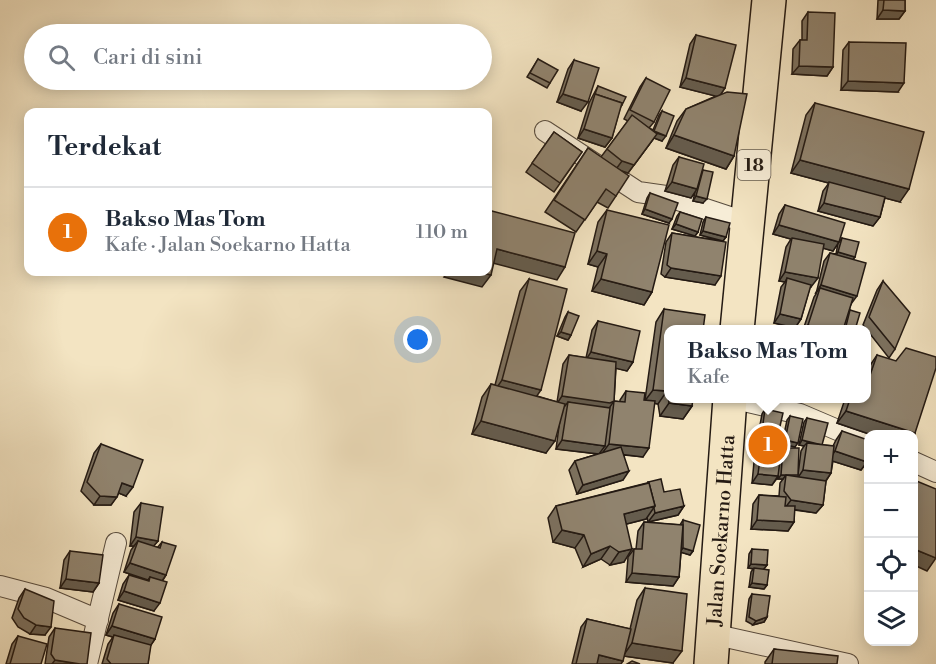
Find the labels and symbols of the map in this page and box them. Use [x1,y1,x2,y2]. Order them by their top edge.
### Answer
road number: 18 [738,150,771,180]
your location [403,325,432,354]
pin: 1 [748,422,788,468]
street label: Jalan Soekarno Hatta [703,433,741,628]

